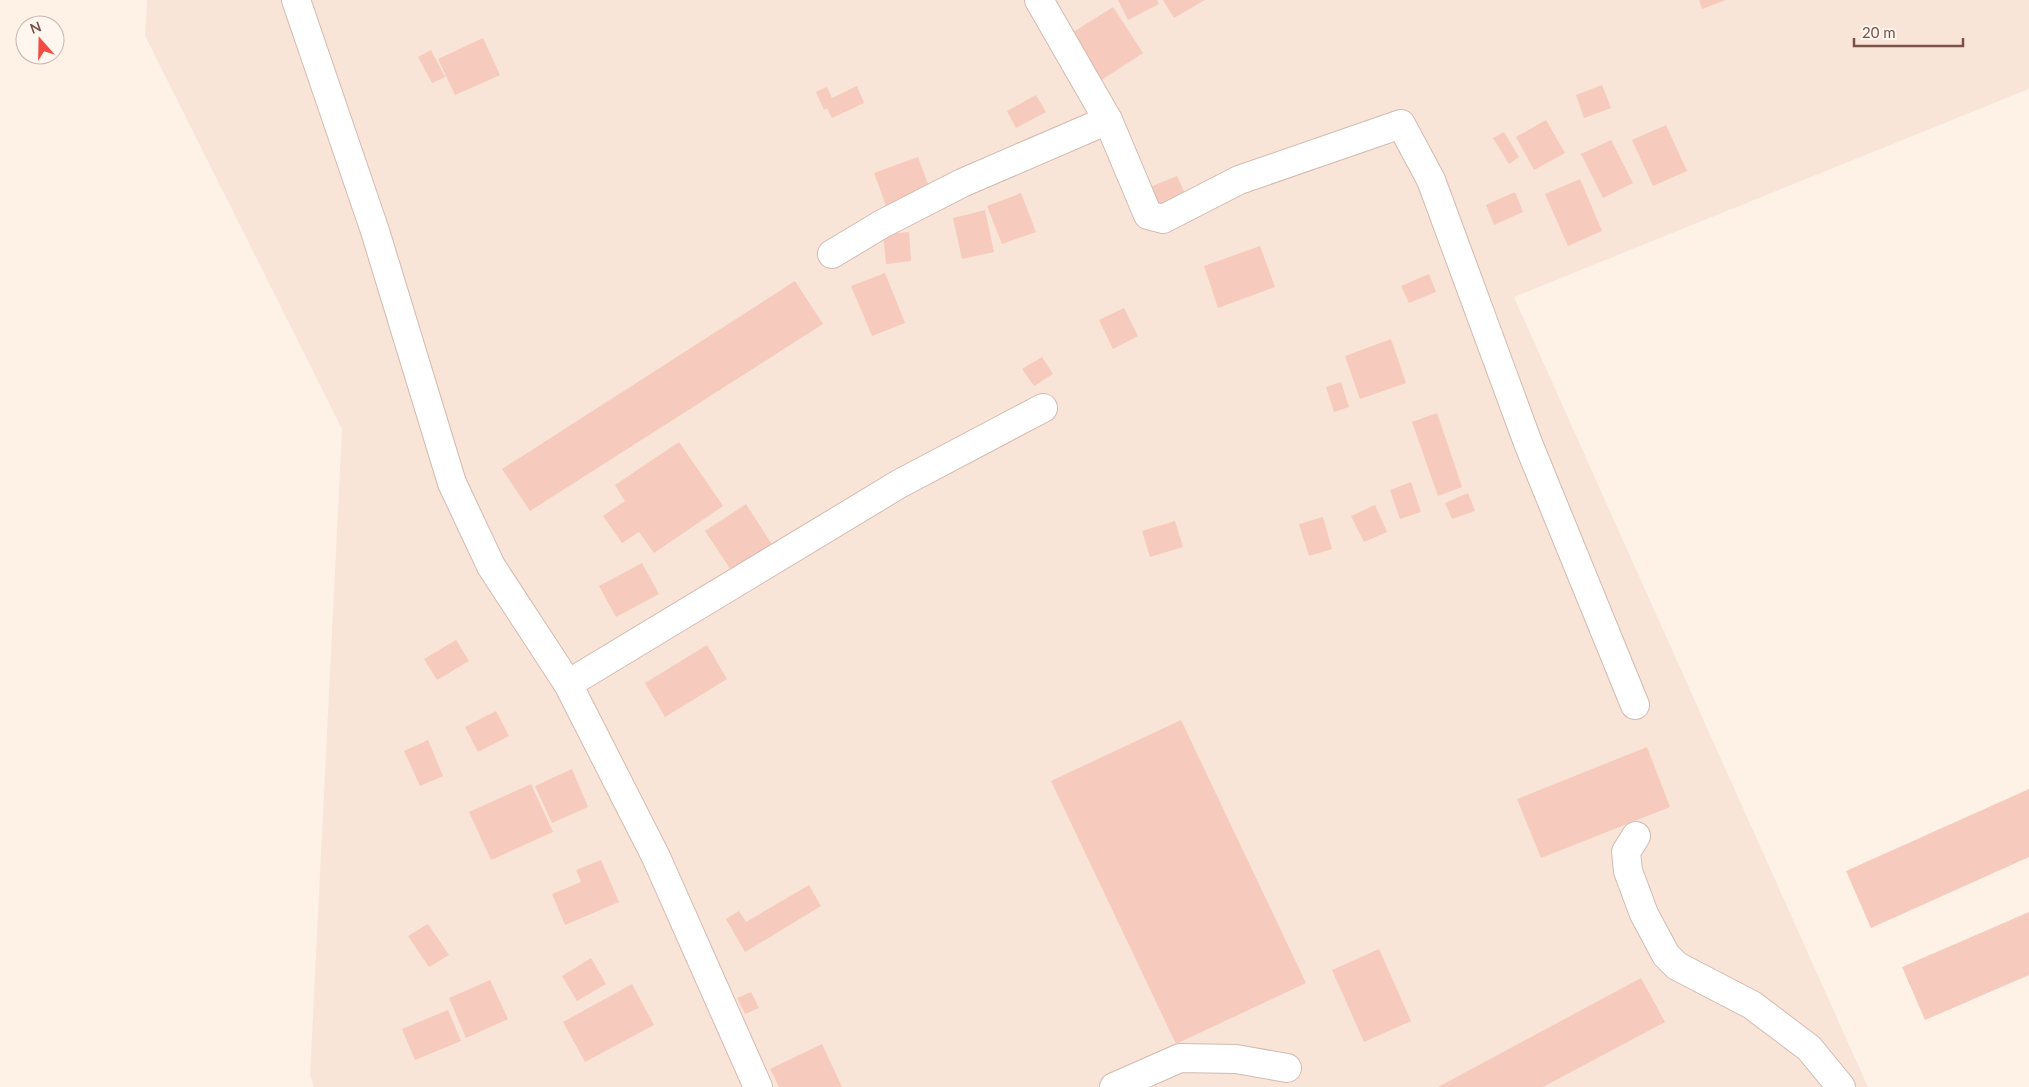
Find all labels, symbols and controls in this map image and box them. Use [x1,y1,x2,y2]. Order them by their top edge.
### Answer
north arrow [15,15,65,65]
scale bar [1854,15,1963,47]
text: N [27,17,43,37]
text: 20 m [1862,23,1896,41]

